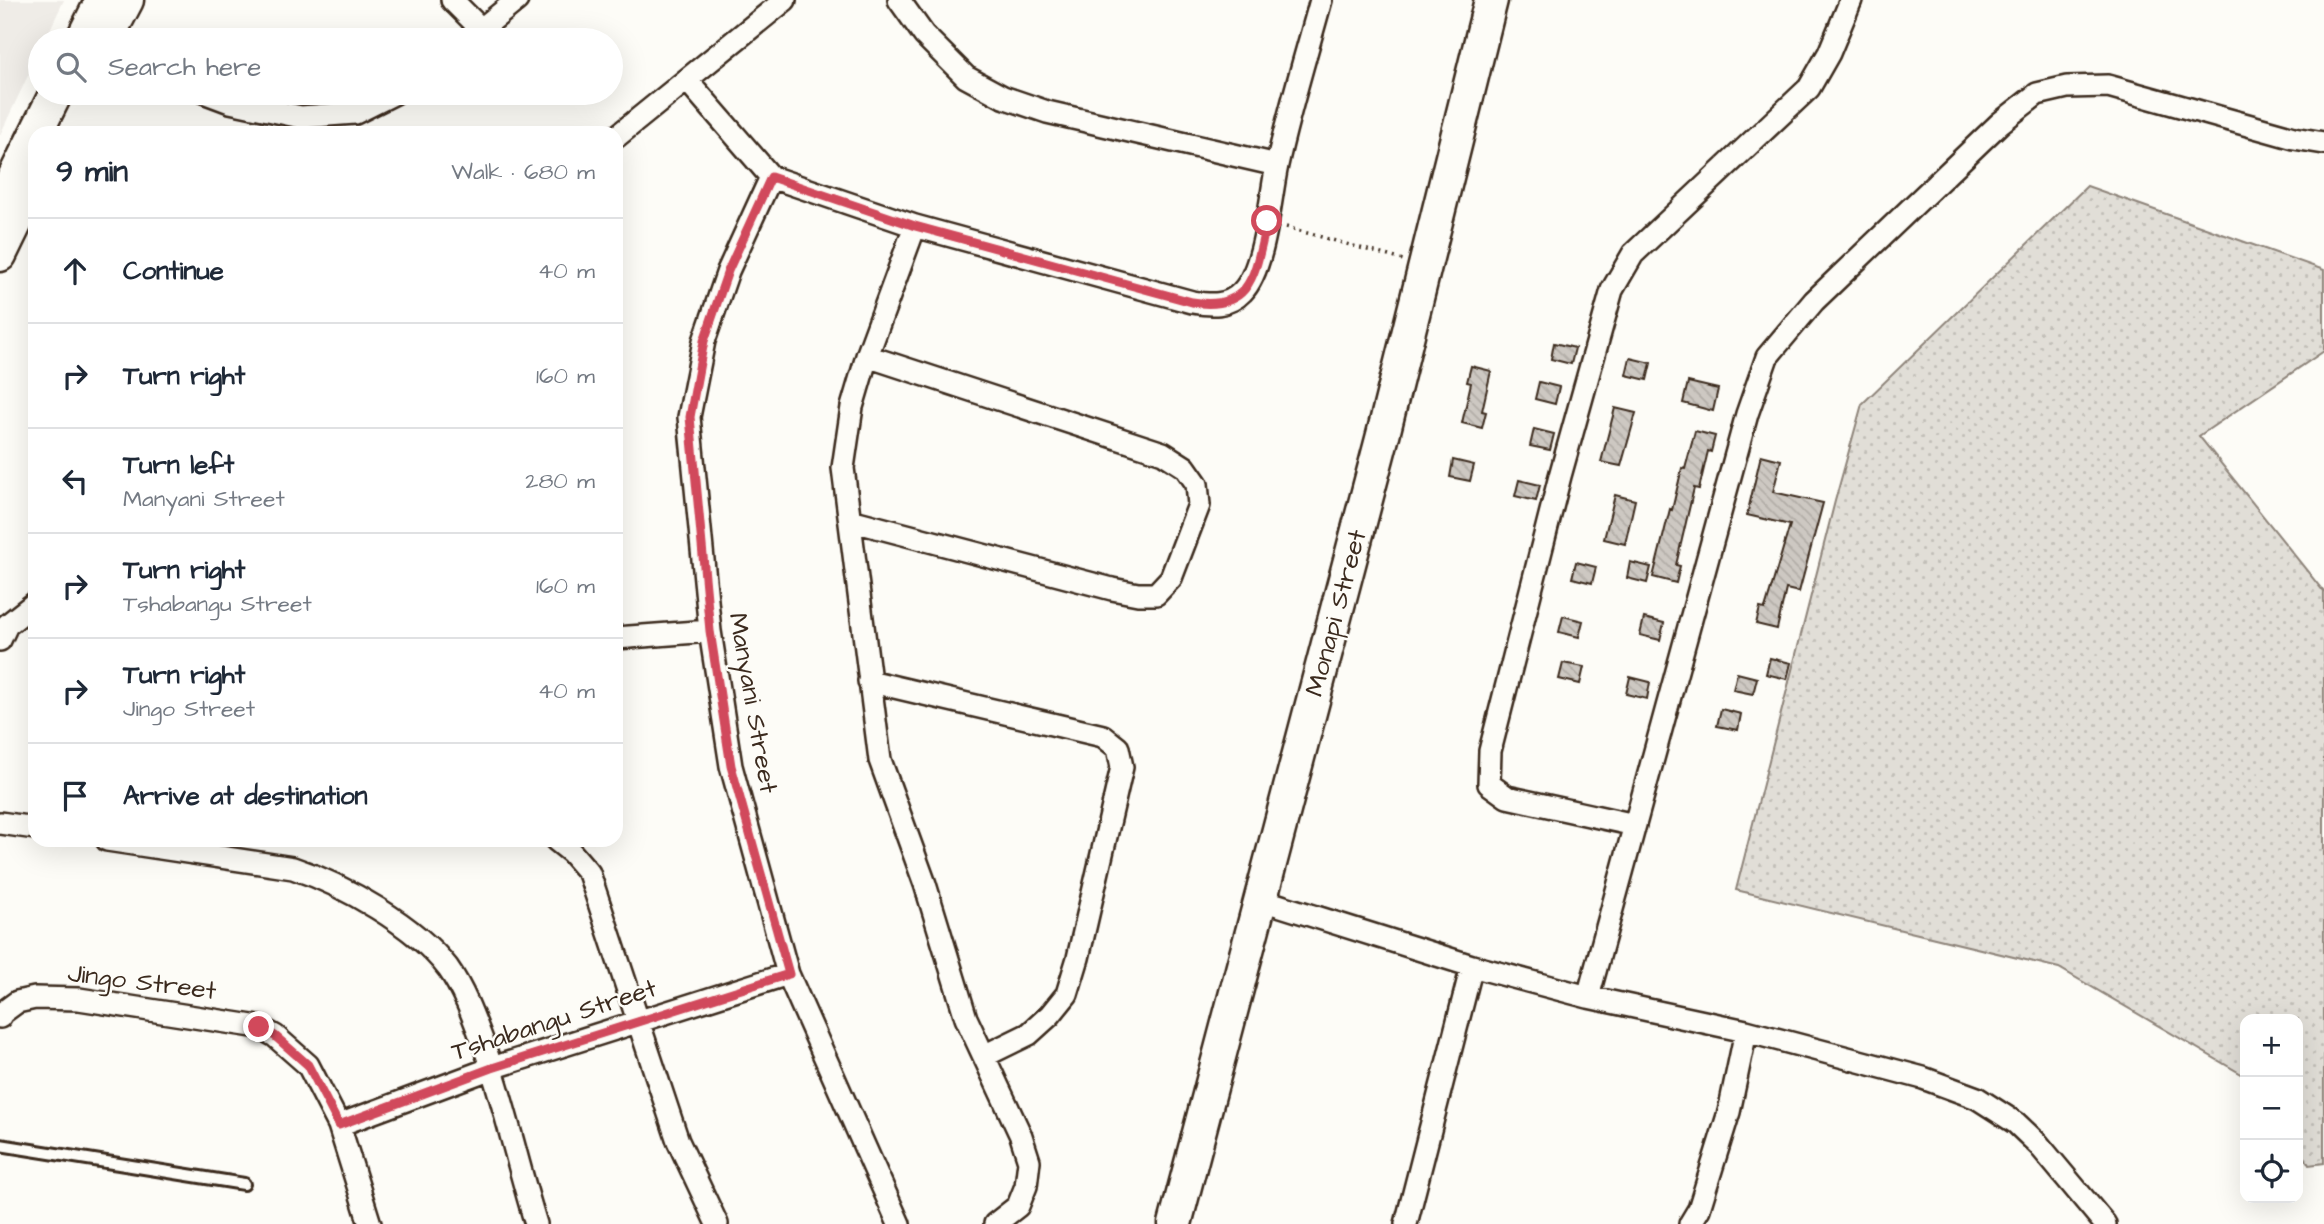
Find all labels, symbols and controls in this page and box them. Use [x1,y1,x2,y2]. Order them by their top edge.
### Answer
search box [28,28,623,105]
icon: search [52,48,90,86]
text: Search here [108,49,261,85]
text: 9 min [56,151,128,193]
text: Walk · 680 m [451,156,595,188]
route start [1251,205,1282,236]
icon: ahead [56,252,94,290]
text: Continue [123,253,224,289]
text: 40 m [538,255,595,287]
icon: right [56,357,94,395]
text: Turn right [123,358,245,394]
text: 160 m [536,360,595,392]
text: Turn left [123,447,234,483]
icon: left [56,462,94,500]
text: 280 m [525,465,595,497]
text: Manyani Street [123,483,285,515]
street label: Monapi Street [1296,525,1376,700]
text: Turn right [123,552,245,588]
icon: right [56,567,94,605]
text: 160 m [536,570,595,602]
text: Tshabangu Street [123,588,312,620]
street label: Manyani Street [717,610,787,797]
text: Turn right [123,657,245,693]
icon: right [56,672,94,710]
text: 40 m [538,675,595,707]
text: Jingo Street [123,693,255,725]
icon: arrive [56,777,94,815]
text: Arrive at destination [123,778,368,814]
street label: Jingo Street [65,955,219,1011]
street label: Tshabangu Street [447,970,662,1072]
route end [243,1011,274,1042]
map controls [2240,1014,2303,1203]
button: + [2240,1014,2303,1077]
button: − [2240,1077,2303,1140]
button: locate [2240,1140,2303,1203]

